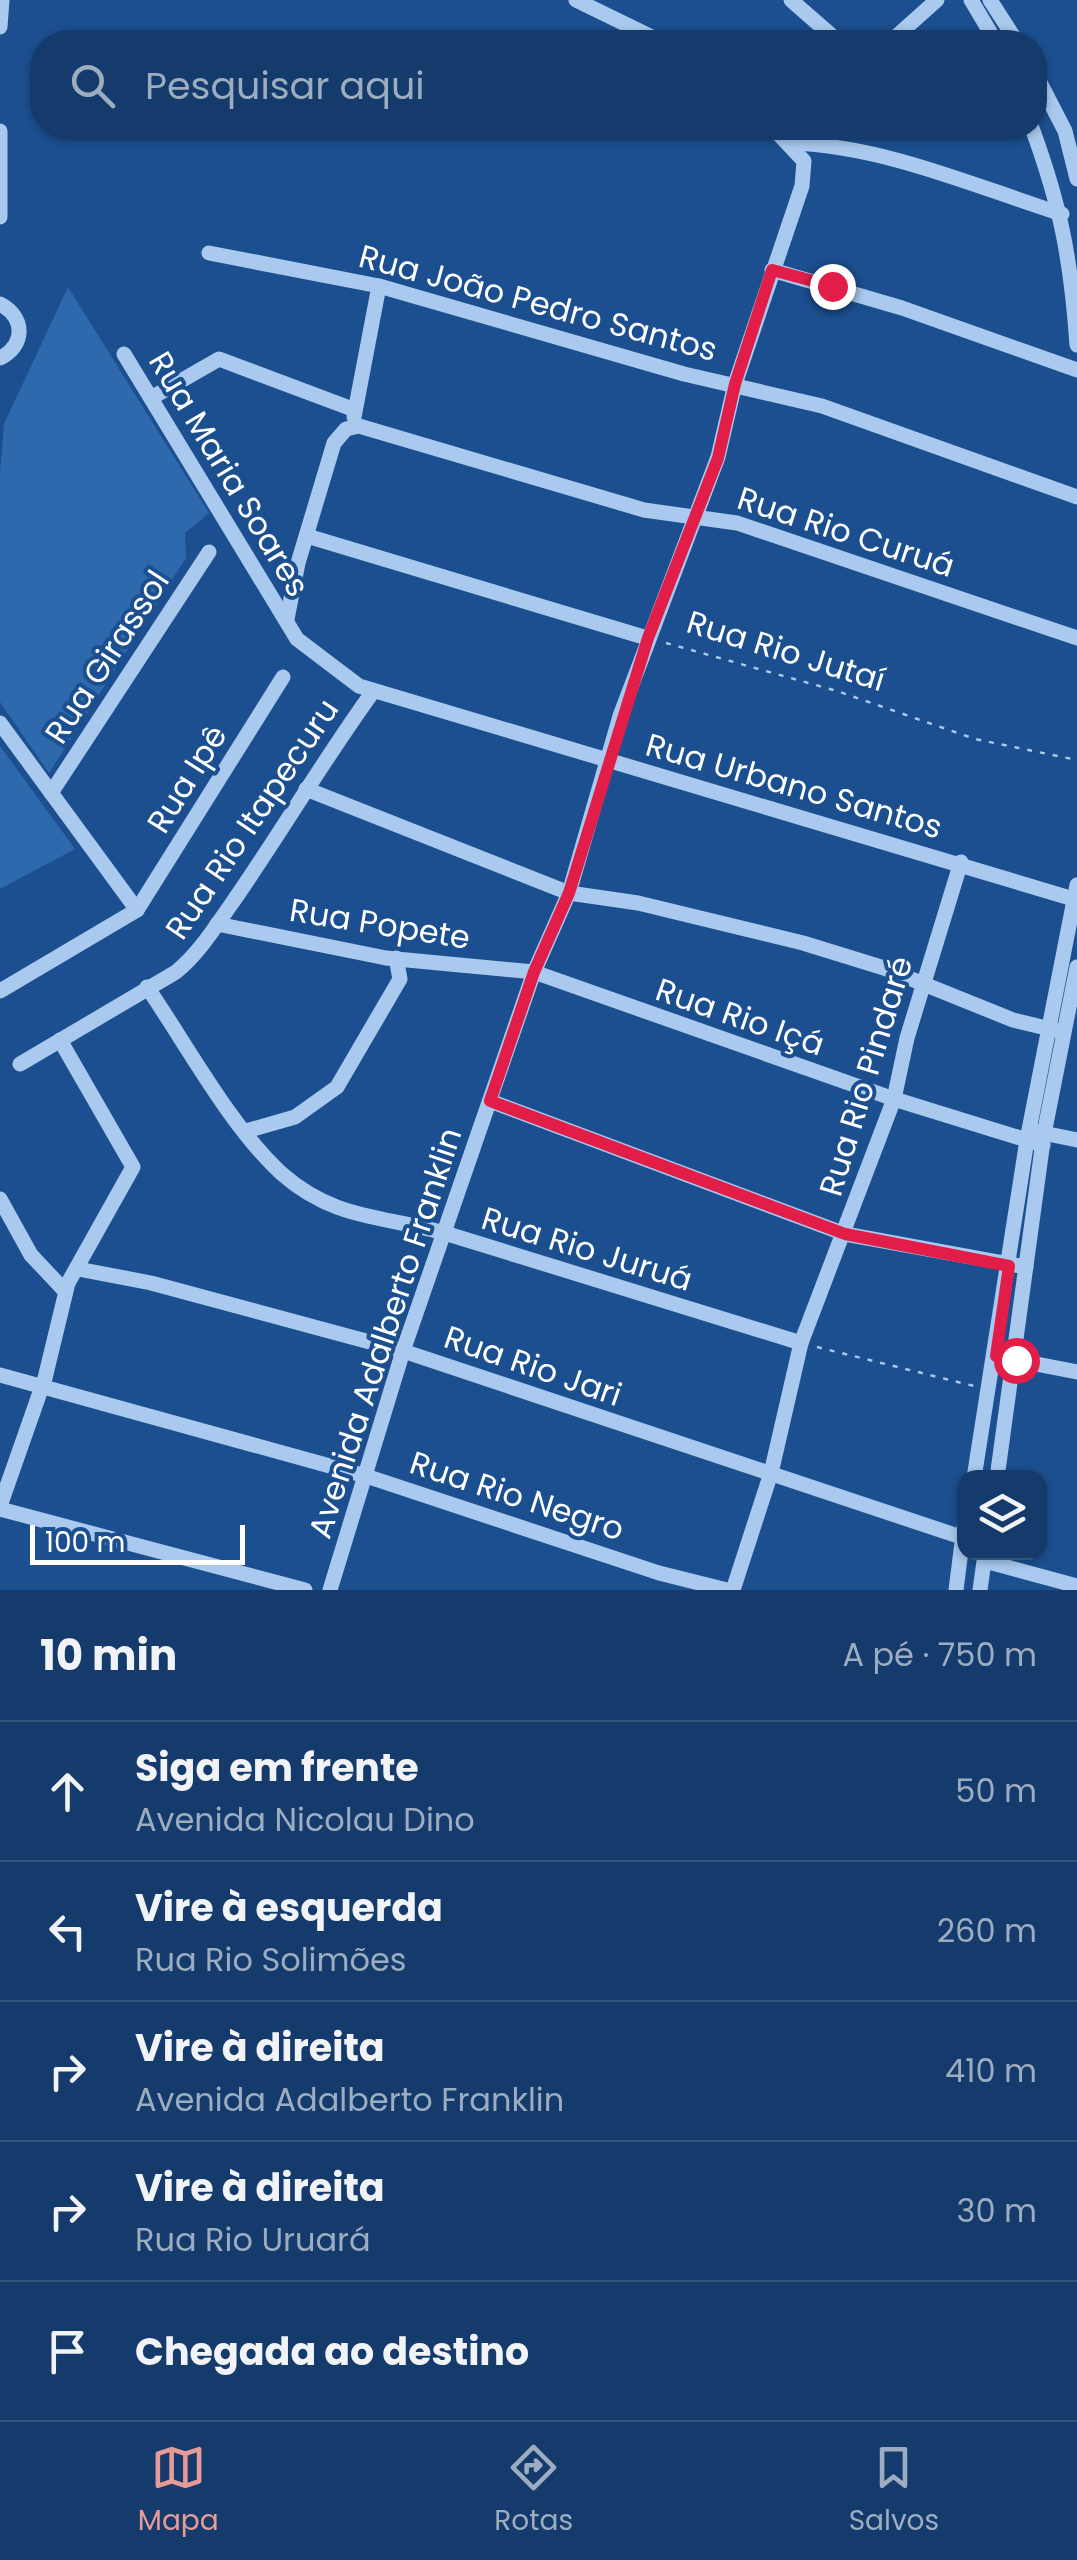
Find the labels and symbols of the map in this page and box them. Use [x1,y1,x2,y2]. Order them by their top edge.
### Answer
street label: Rua João Pedro Santos [354,233,722,372]
route end [810,264,856,310]
street label: Rua Maria Soares [138,343,320,605]
street label: Rua Rio Curuá [732,475,960,588]
street label: Rua Girassol [34,561,179,752]
street label: Rua Rio Jutaí [682,599,891,702]
street label: Rua Rio Itapecuru [154,689,349,948]
street label: Rua Ipê [136,716,237,841]
street label: Rua Urbano Santos [641,722,947,849]
street label: Rua Popete [287,887,474,960]
street label: Rua Rio Pindaré [808,951,923,1201]
street label: Rua Rio Içá [650,967,830,1066]
street label: Avenida Adalberto Franklin [297,1122,472,1544]
street label: Rua Rio Juruá [476,1195,698,1302]
street label: Rua Rio Jari [438,1314,628,1417]
route start [994,1338,1040,1384]
street label: Rua Rio Negro [404,1440,630,1551]
scale bar [30,1520,245,1564]

